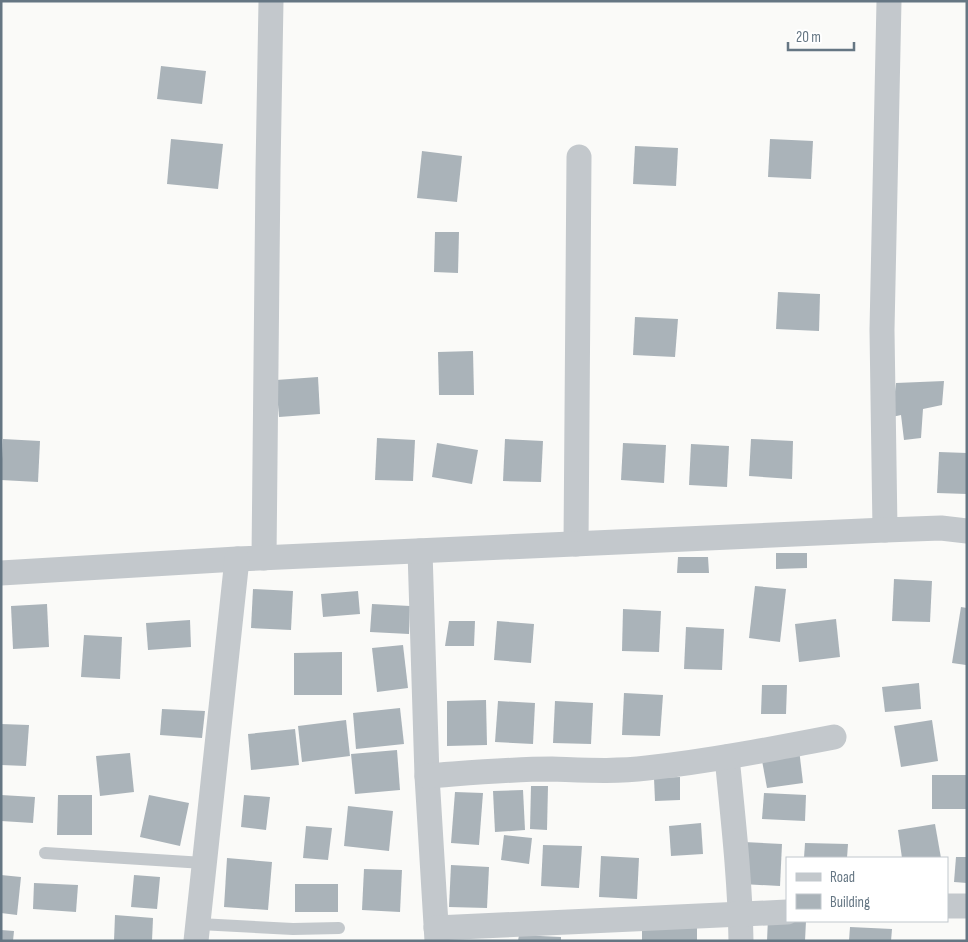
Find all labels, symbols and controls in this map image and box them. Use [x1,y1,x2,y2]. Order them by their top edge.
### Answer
scale bar [788,20,854,52]
text: 20 m [796,28,821,47]
legend [786,857,948,922]
text: Road [830,868,855,887]
text: Building [830,893,870,912]

